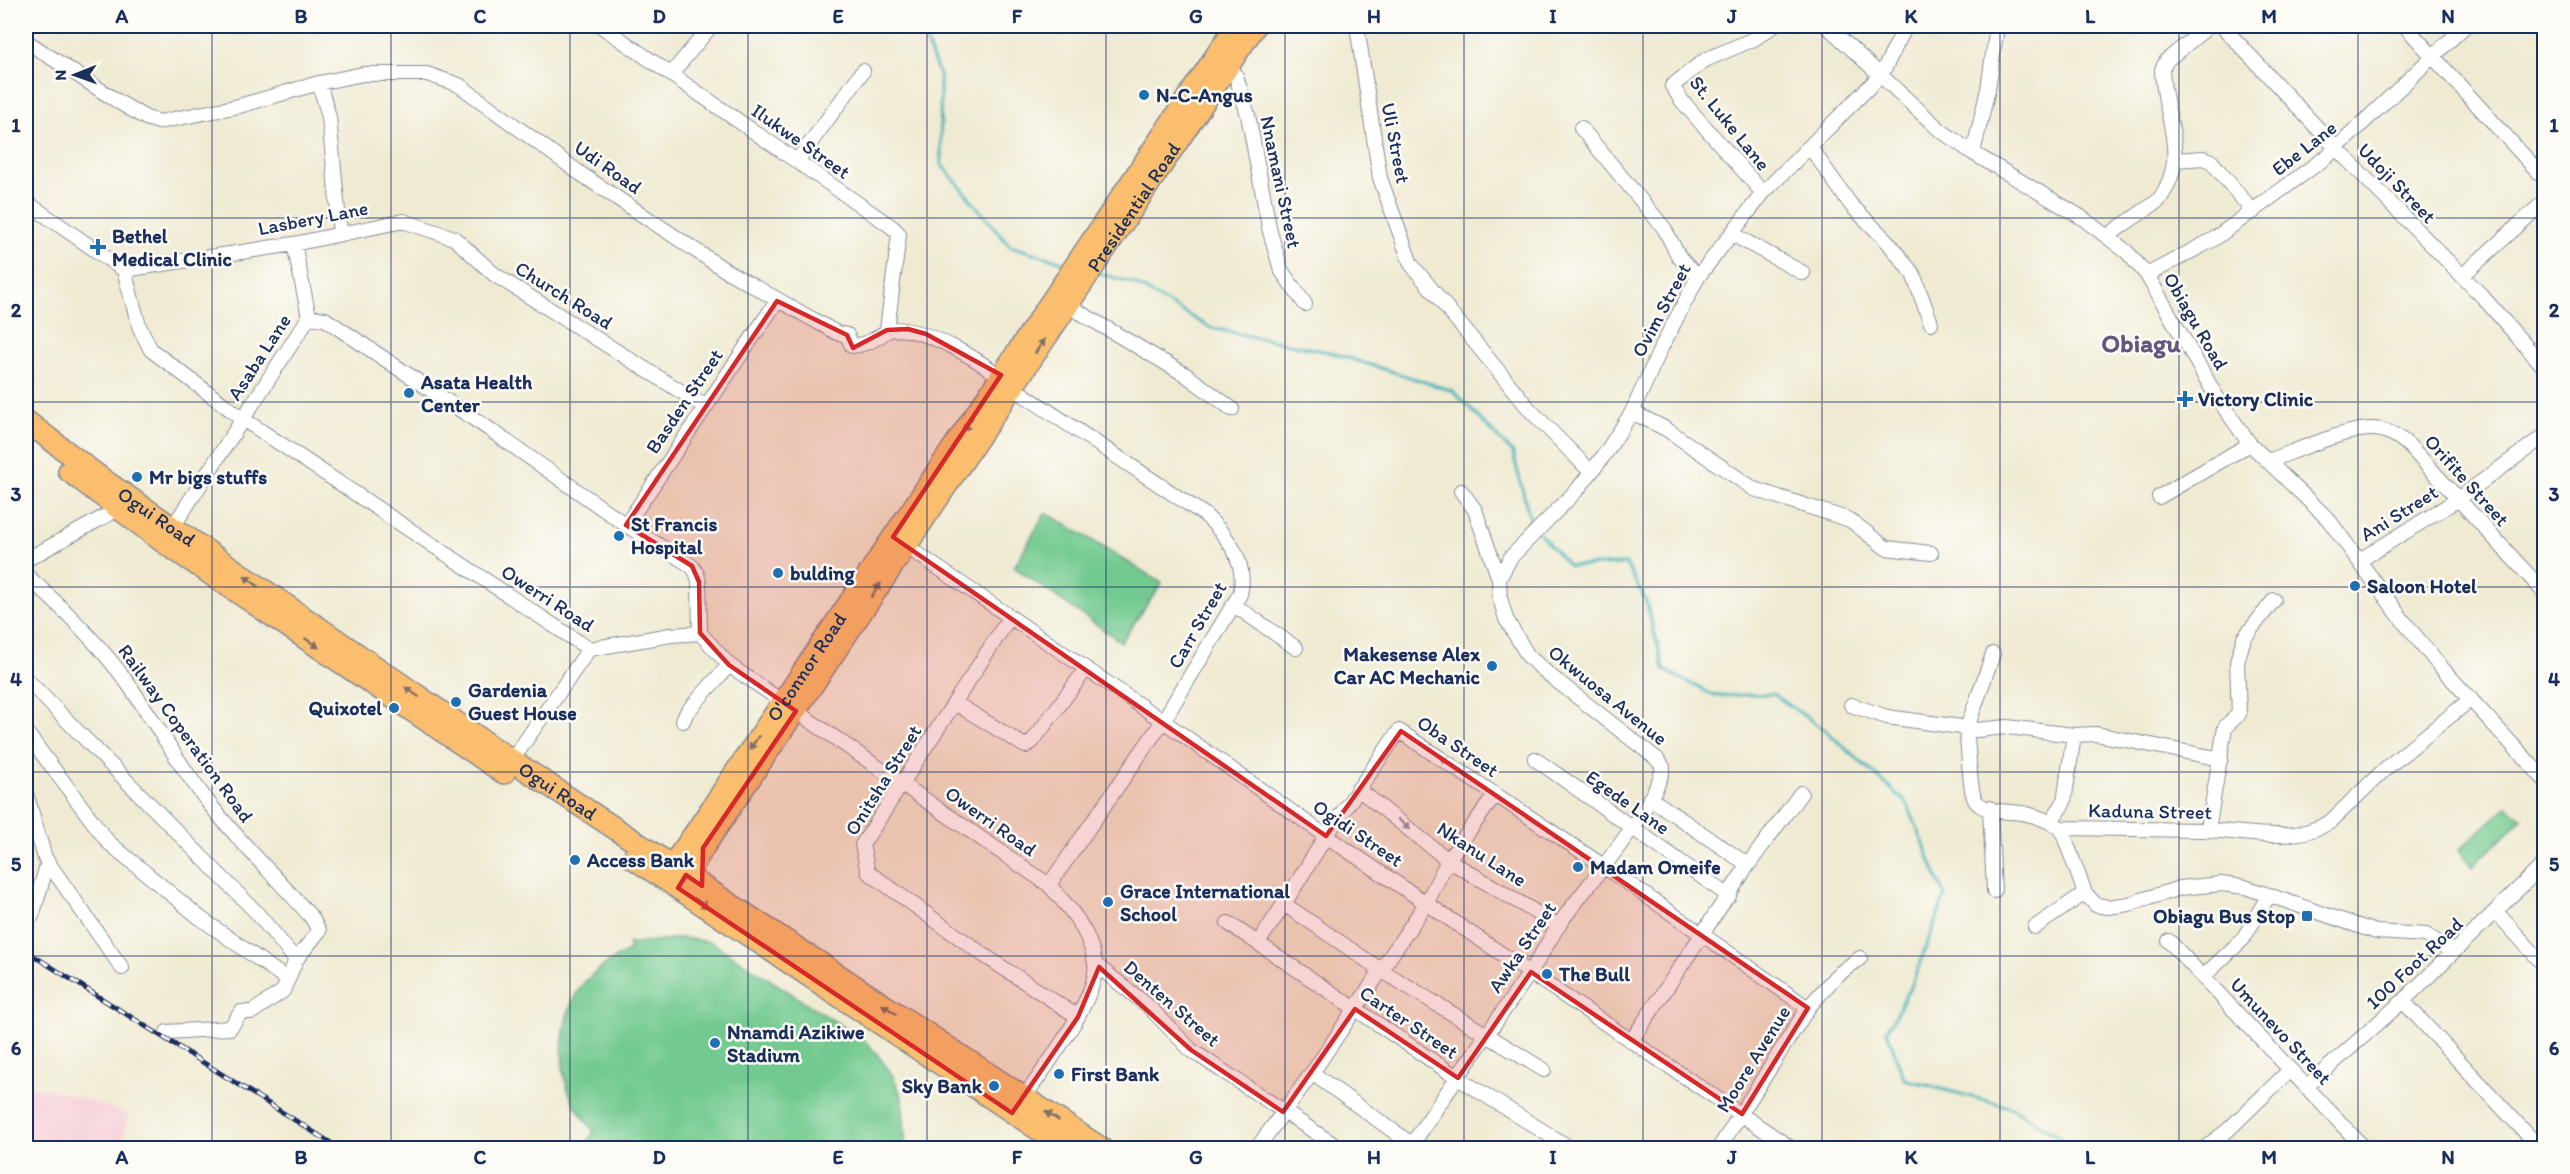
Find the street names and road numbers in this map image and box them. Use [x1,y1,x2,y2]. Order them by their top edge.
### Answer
street label: St. Luke Lane [1685,71,1775,175]
street label: Ilukwe Street [747,98,855,184]
street label: Uli Street [1376,101,1416,185]
street label: Nnamani Street [1255,114,1307,250]
street label: Ebe Lane [2267,115,2341,181]
street label: Udi Road [570,135,647,199]
street label: Presidential Road [1081,137,1186,276]
street label: Udoji Street [2353,138,2442,228]
street label: Lasbery Lane [256,196,370,240]
street label: Church Road [511,256,617,335]
street label: Ovim Street [1626,259,1696,361]
street label: Obiagu Road [2158,268,2234,374]
street label: Asaba Lane [222,309,296,405]
street label: Basden Street [640,344,728,458]
street label: Orifite Street [2420,429,2515,531]
street label: Ani Street [2356,480,2442,546]
street label: Ogui Road [113,481,200,552]
street label: Owerri Road [497,559,599,637]
street label: Carr Street [1162,577,1232,673]
street label: O'connor Road [761,608,851,726]
street label: Railway Coperation Road [113,639,259,827]
street label: Okwuosa Avenue [1544,640,1672,750]
street label: Oba Street [1413,710,1503,782]
street label: Onitsha Street [839,720,927,840]
street label: Ogui Road [514,756,602,825]
street label: Egede Lane [1581,764,1675,840]
street label: Owerri Road [941,781,1041,861]
street label: Ogidi Street [1308,794,1408,872]
street label: Kaduna Street [2088,798,2213,824]
street label: Nkanu Lane [1433,816,1531,892]
street label: Awka Street [1483,897,1561,997]
street label: 100 Foot Road [2360,912,2468,1014]
street label: Denten Street [1119,955,1225,1051]
street label: Umunevo Street [2225,972,2337,1090]
street label: Carter Street [1355,980,1463,1064]
street label: Moore Avenue [1711,1001,1795,1117]

